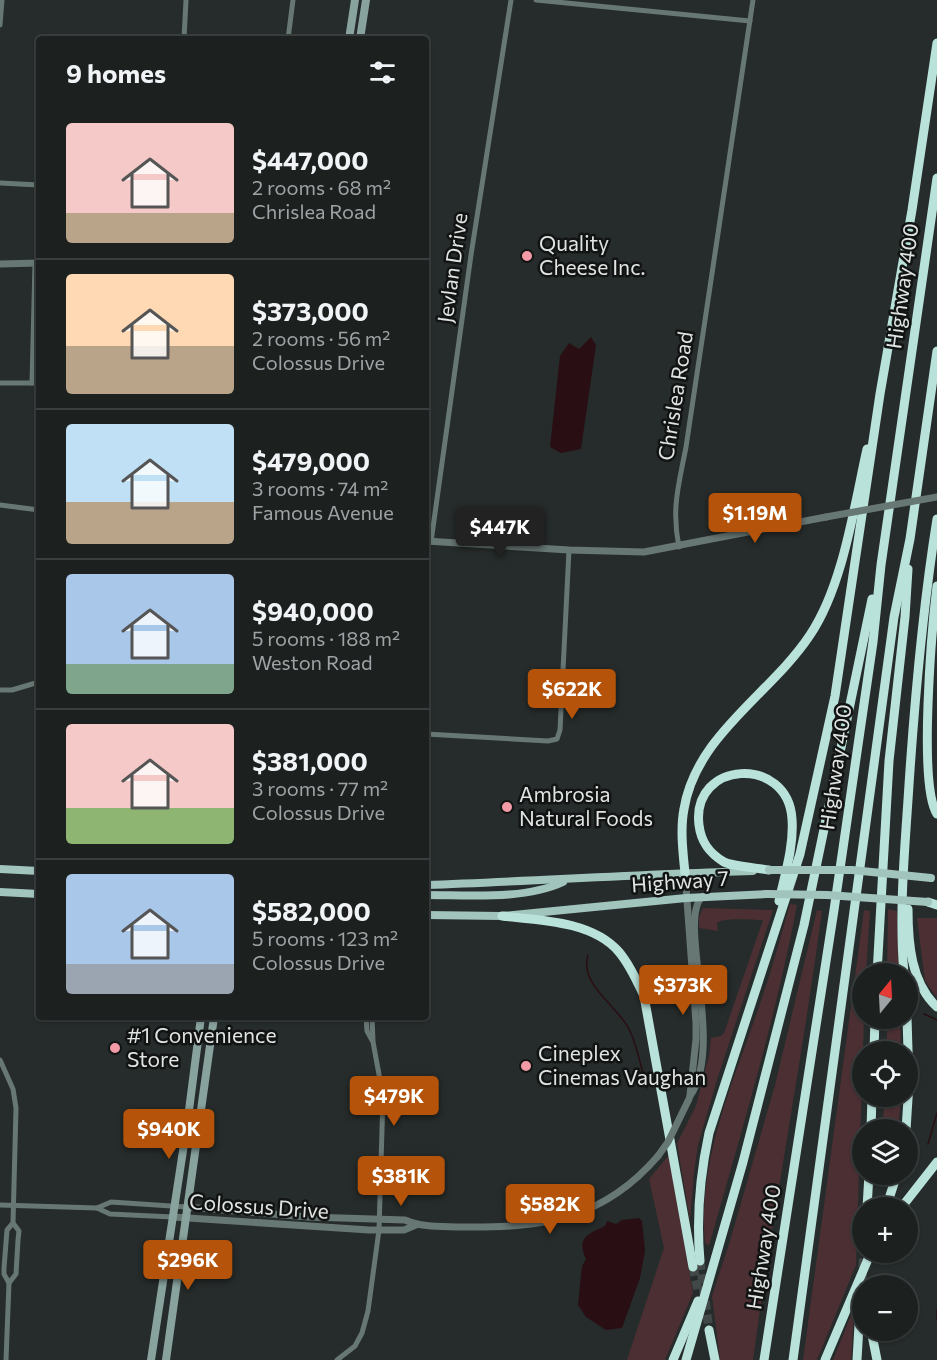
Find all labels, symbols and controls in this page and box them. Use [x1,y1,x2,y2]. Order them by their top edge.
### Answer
icon: filters [366,56,399,89]
text: 9 homes [66,57,166,88]
text: $447,000 [252,144,369,175]
icon: home [114,147,186,219]
text: 2 rooms · 68 m² [252,175,391,199]
text: Chrislea Road [252,199,376,223]
street label: Jevlan Drive [431,211,472,324]
street label: Highway 400 [880,221,923,350]
place label: Quality Cheese Inc. [539,230,645,279]
marker: Quality Cheese Inc. [520,249,534,263]
text: $373,000 [252,295,369,326]
icon: home [114,298,186,370]
text: 2 rooms · 56 m² [252,326,390,350]
street label: Chrislea Road [652,330,697,462]
text: Colossus Drive [252,350,385,374]
text: $479,000 [252,445,370,476]
icon: home [114,448,186,520]
text: 3 rooms · 74 m² [252,476,388,500]
pin: $1.19M [706,493,804,544]
text: Famous Avenue [252,500,394,524]
text: $1.19M [722,500,788,524]
pin: $447K [458,507,542,558]
text: $447K [470,514,530,538]
text: $940,000 [252,595,374,626]
icon: home [114,598,186,670]
text: 5 rooms · 188 m² [252,626,400,650]
text: Weston Road [252,650,373,674]
pin: $622K [530,669,614,720]
text: $622K [542,676,602,700]
street label: Highway 400 [813,702,856,831]
text: $381,000 [252,745,368,776]
icon: home [114,748,186,820]
text: 3 rooms · 77 m² [252,776,388,800]
place label: Ambrosia Natural Foods [519,781,653,830]
text: Colossus Drive [252,800,385,824]
marker: Ambrosia Natural Foods [500,800,514,814]
street label: Highway 7 [630,865,729,896]
text: $582,000 [252,895,371,926]
icon: home [114,898,186,970]
text: 5 rooms · 123 m² [252,926,398,950]
text: Colossus Drive [252,950,385,974]
north arrow [852,963,918,1029]
map controls [852,963,918,1341]
pin: $373K [641,965,725,1016]
text: $373K [653,972,713,996]
place label: #1 Convenience Store [127,1022,277,1071]
place label: Cineplex Cinemas Vaughan [538,1040,706,1089]
marker: #1 Convenience Store [108,1041,122,1055]
button: locate [852,1041,918,1107]
marker: Cineplex Cinemas Vaughan [519,1059,533,1073]
pin: $479K [352,1076,436,1127]
text: $479K [364,1083,424,1107]
pin: $940K [127,1109,211,1160]
text: $940K [137,1116,201,1140]
button: layers [852,1119,918,1185]
pin: $381K [359,1156,443,1207]
text: $381K [372,1163,430,1187]
street label: Highway 400 [740,1182,785,1311]
pin: $582K [508,1184,592,1235]
street label: Colossus Drive [189,1188,330,1223]
text: $582K [520,1191,580,1215]
button: + [852,1197,918,1263]
pin: $296K [146,1240,230,1291]
text: $296K [157,1247,219,1271]
button: − [852,1275,918,1341]

